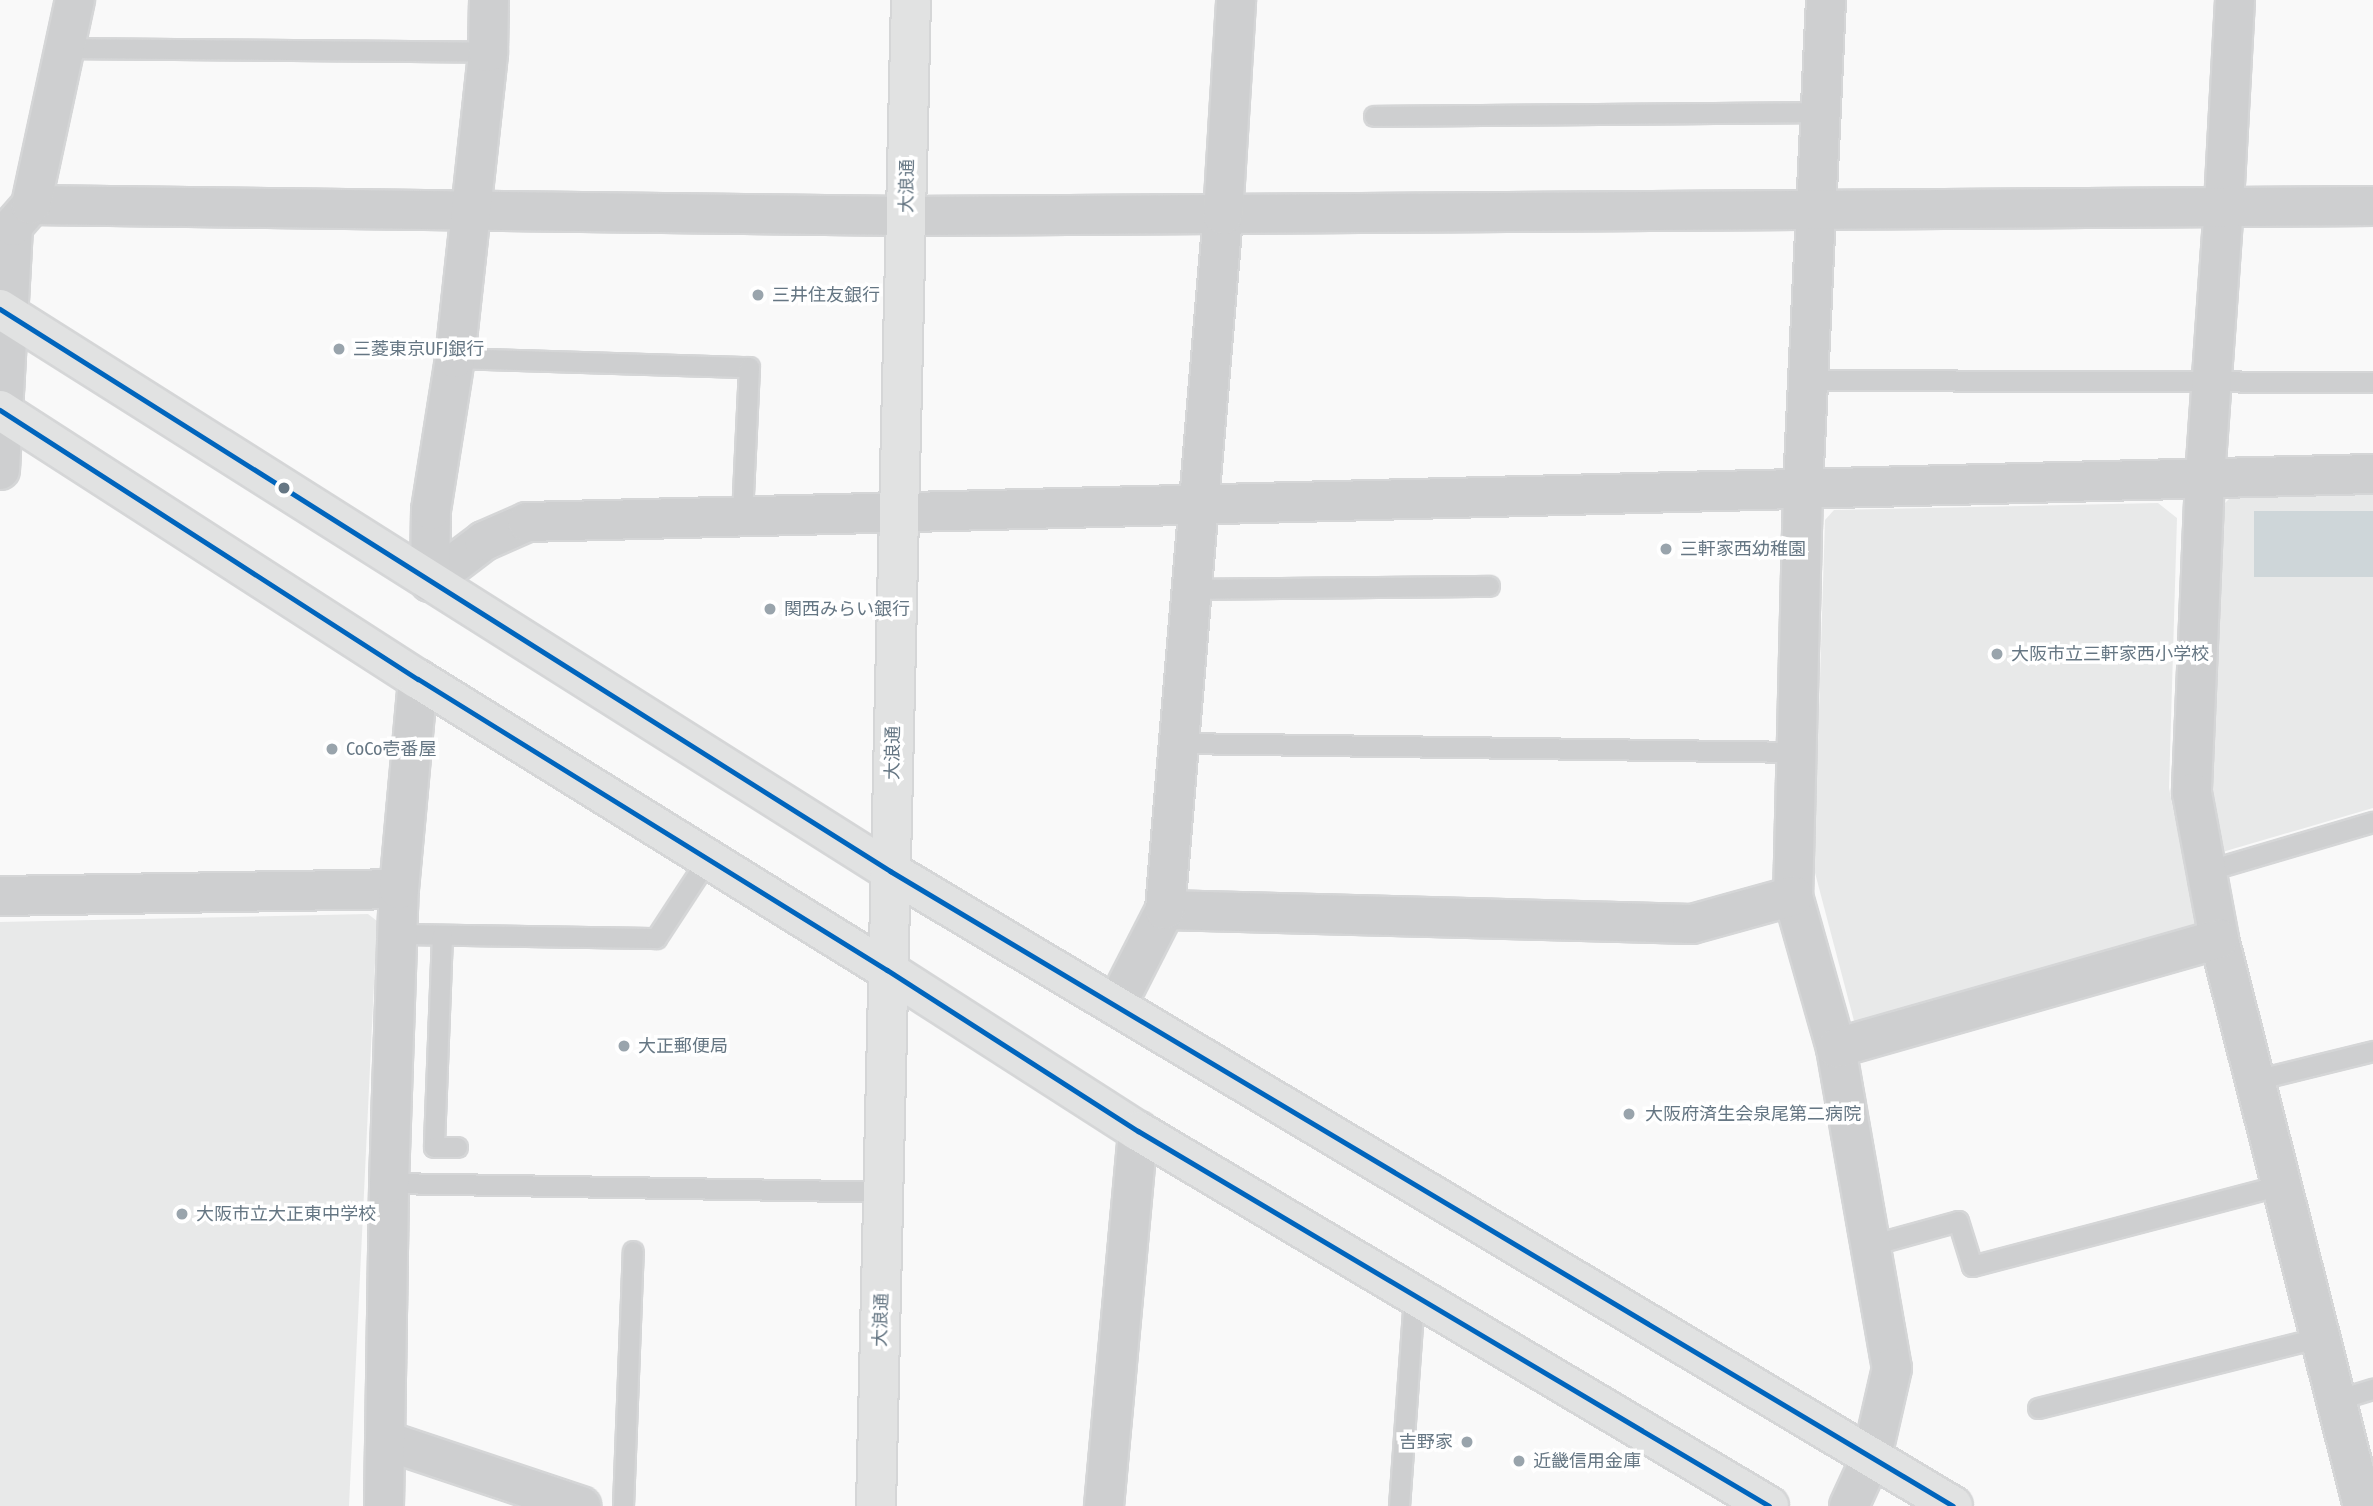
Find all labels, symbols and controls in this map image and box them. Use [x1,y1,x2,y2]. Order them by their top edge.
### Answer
street label: 大浪通 [896,159,918,213]
place label: 三井住友銀行 [772,284,880,306]
marker: 三井住友銀行 [750,287,766,303]
place label: 三菱東京UFJ銀行 [353,338,484,360]
marker: 三菱東京UFJ銀行 [331,341,347,357]
unlabelled marker [277,481,291,495]
place label: 三軒家西幼稚園 [1680,538,1806,560]
marker: 三軒家西幼稚園 [1658,541,1674,557]
place label: 関西みらい銀行 [784,598,910,620]
marker: 関西みらい銀行 [762,601,778,617]
place label: 大阪市立三軒家西小学校 [2011,643,2209,665]
marker: 大阪市立三軒家西小学校 [1989,646,2005,662]
street label: 大浪通 [882,726,904,780]
place label: CoCo壱番屋 [346,738,437,760]
marker: CoCo壱番屋 [324,741,340,757]
place label: 大正郵便局 [638,1035,728,1057]
marker: 大正郵便局 [616,1038,632,1054]
place label: 大阪府済生会泉尾第二病院 [1645,1103,1861,1125]
marker: 大阪府済生会泉尾第二病院 [1619,1104,1639,1124]
place label: 大阪市立大正東中学校 [196,1203,376,1225]
marker: 大阪市立大正東中学校 [174,1206,190,1222]
street label: 大浪通 [869,1293,893,1347]
place label: 吉野家 [1399,1431,1453,1453]
marker: 吉野家 [1459,1434,1475,1450]
place label: 近畿信用金庫 [1533,1450,1641,1472]
marker: 近畿信用金庫 [1511,1453,1527,1469]

